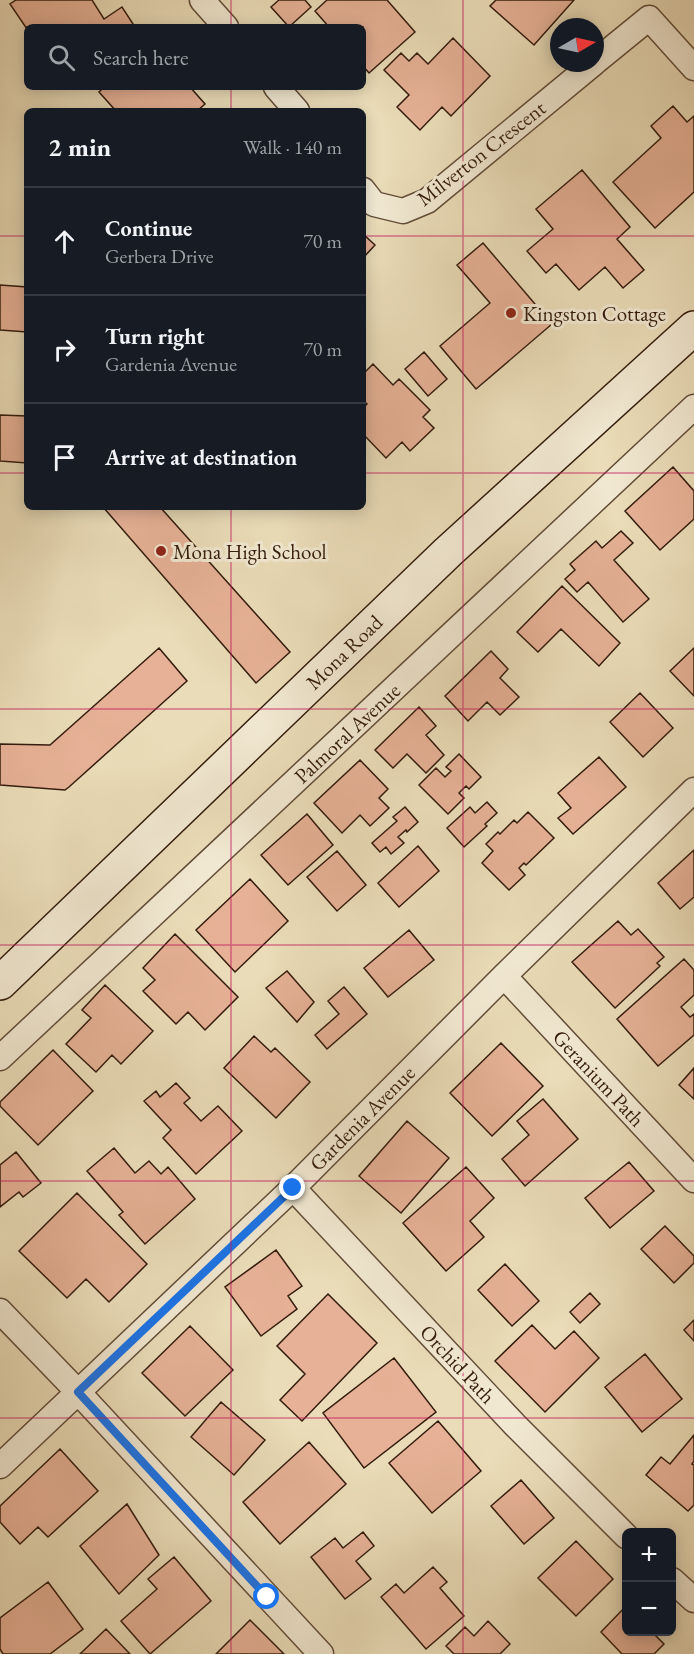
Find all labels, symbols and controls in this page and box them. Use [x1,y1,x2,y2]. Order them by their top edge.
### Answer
north arrow [550,18,604,72]
search box [24,24,366,90]
icon: search [45,41,78,74]
text: Search here [93,43,188,72]
street label: Milverton Crescent [411,94,551,212]
text: 2 min [48,130,111,164]
text: Walk · 140 m [243,134,342,160]
text: Continue [105,214,192,243]
icon: ahead [48,225,81,258]
text: 70 m [303,228,342,254]
text: Gerbera Drive [105,243,214,269]
place label: Kingston Cottage [523,300,666,327]
marker: Kingston Cottage [504,306,518,320]
text: Turn right [105,322,204,351]
icon: right [48,333,81,366]
text: 70 m [303,336,342,362]
text: Gardenia Avenue [105,351,237,377]
icon: arrive [48,441,81,474]
text: Arrive at destination [105,443,297,472]
place label: Mona High School [173,538,327,565]
marker: Mona High School [154,544,168,558]
street label: Mona Road [300,609,388,695]
street label: Palmoral Avenue [288,677,406,789]
street label: Geranium Path [547,1024,651,1132]
street label: Gardenia Avenue [303,1059,421,1177]
route end [279,1174,305,1200]
street label: Orchid Path [414,1319,502,1409]
map controls [622,1528,676,1636]
button: + [622,1528,676,1582]
button: − [622,1582,676,1636]
route start [253,1583,279,1609]

